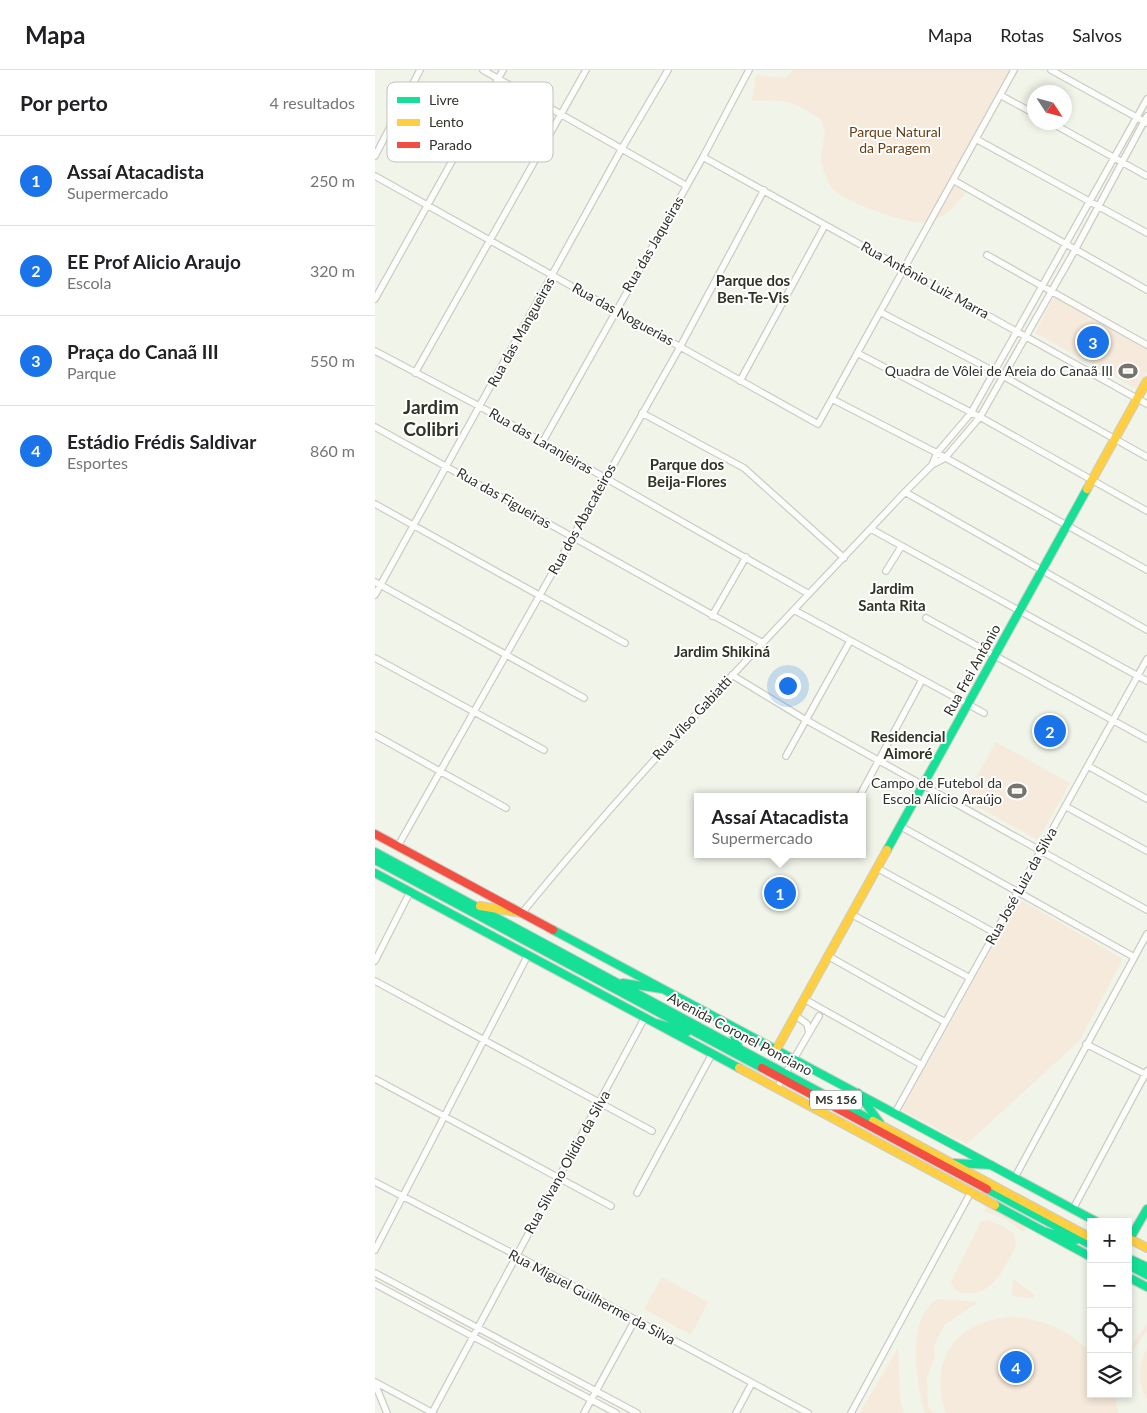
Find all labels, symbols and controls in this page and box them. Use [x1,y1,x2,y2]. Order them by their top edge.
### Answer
text: Mapa [25,20,85,49]
text: Mapa [928,24,972,46]
text: Rotas [1000,24,1044,46]
text: Salvos [1072,24,1122,46]
legend [387,82,553,162]
north arrow [1027,85,1072,130]
text: Por perto [20,90,108,115]
text: Livre [429,91,459,108]
text: 4 resultados [269,93,355,112]
text: Lento [429,113,464,130]
park label: Parque Natural da Paragem [849,123,941,156]
text: Parado [429,136,472,153]
text: Assaí Atacadista [67,160,204,183]
text: 1 [31,171,41,190]
text: 250 m [310,171,355,190]
text: Supermercado [67,183,168,202]
street label: Rua das Jaqueiras [618,193,687,295]
street label: Rua Antônio Luiz Marra [858,237,992,322]
text: EE Prof Alicio Araujo [67,250,241,273]
text: 2 [31,261,41,280]
text: 320 m [310,261,355,280]
district label: Parque dos Ben-Te-Vis [716,271,791,306]
text: Escola [67,273,111,292]
street label: Rua das Mangueiras [483,274,558,390]
street label: Rua das Noguerias [569,279,677,349]
pin: 3 [1077,323,1109,361]
text: Praça do Canaã III [67,340,219,363]
text: 3 [31,351,41,370]
text: 550 m [310,351,355,370]
sports icon: Quadra de Vôlei de Areia do Canaã III [1117,360,1139,382]
place label: Quadra de Vôlei de Areia do Canaã III [885,362,1113,379]
text: Parque [67,363,116,382]
district label: Jardim Colibri [403,395,459,440]
street label: Rua das Laranjeiras [486,404,596,477]
text: Estádio Frédis Saldivar [67,430,256,453]
text: 4 [31,441,41,460]
text: 860 m [310,441,355,460]
text: Esportes [67,453,128,472]
district label: Parque dos Beija-Flores [647,455,727,490]
street label: Rua dos Abacateiros [544,460,619,577]
street label: Rua das Figueiras [454,464,555,532]
district label: Jardim Santa Rita [858,579,926,614]
street label: Rua Frei Antônio [939,621,1004,718]
district label: Jardim Shikiná [674,642,770,660]
street label: Rua Vilso Gabiatti [648,672,735,763]
your location [775,673,801,699]
pin: 2 [1034,712,1066,750]
district label: Residencial Aimoré [871,727,945,762]
place label: Campo de Futebol da Escola Alício Araújo [871,774,1002,807]
sports icon: Campo de Futebol da Escola Alício Araújo [1006,780,1028,802]
popup [694,793,866,858]
text: Assaí Atacadista [711,805,849,828]
street label: Rua José Luiz da Silva [981,824,1060,947]
text: Supermercado [711,828,813,847]
pin: 1 [764,874,796,912]
street label: Avenida Coronel Ponciano [665,988,816,1079]
street label: Rua Silvano Olídio da Silva [520,1087,613,1236]
road number: MS 156 [810,1090,862,1110]
map controls [1087,1218,1132,1398]
button: + [1087,1218,1132,1263]
street label: Rua Miguel Guilherme da Silva [506,1245,679,1348]
button: − [1087,1263,1132,1308]
button: locate [1087,1308,1132,1353]
pin: 4 [1000,1348,1032,1386]
button: layers [1087,1353,1132,1398]

